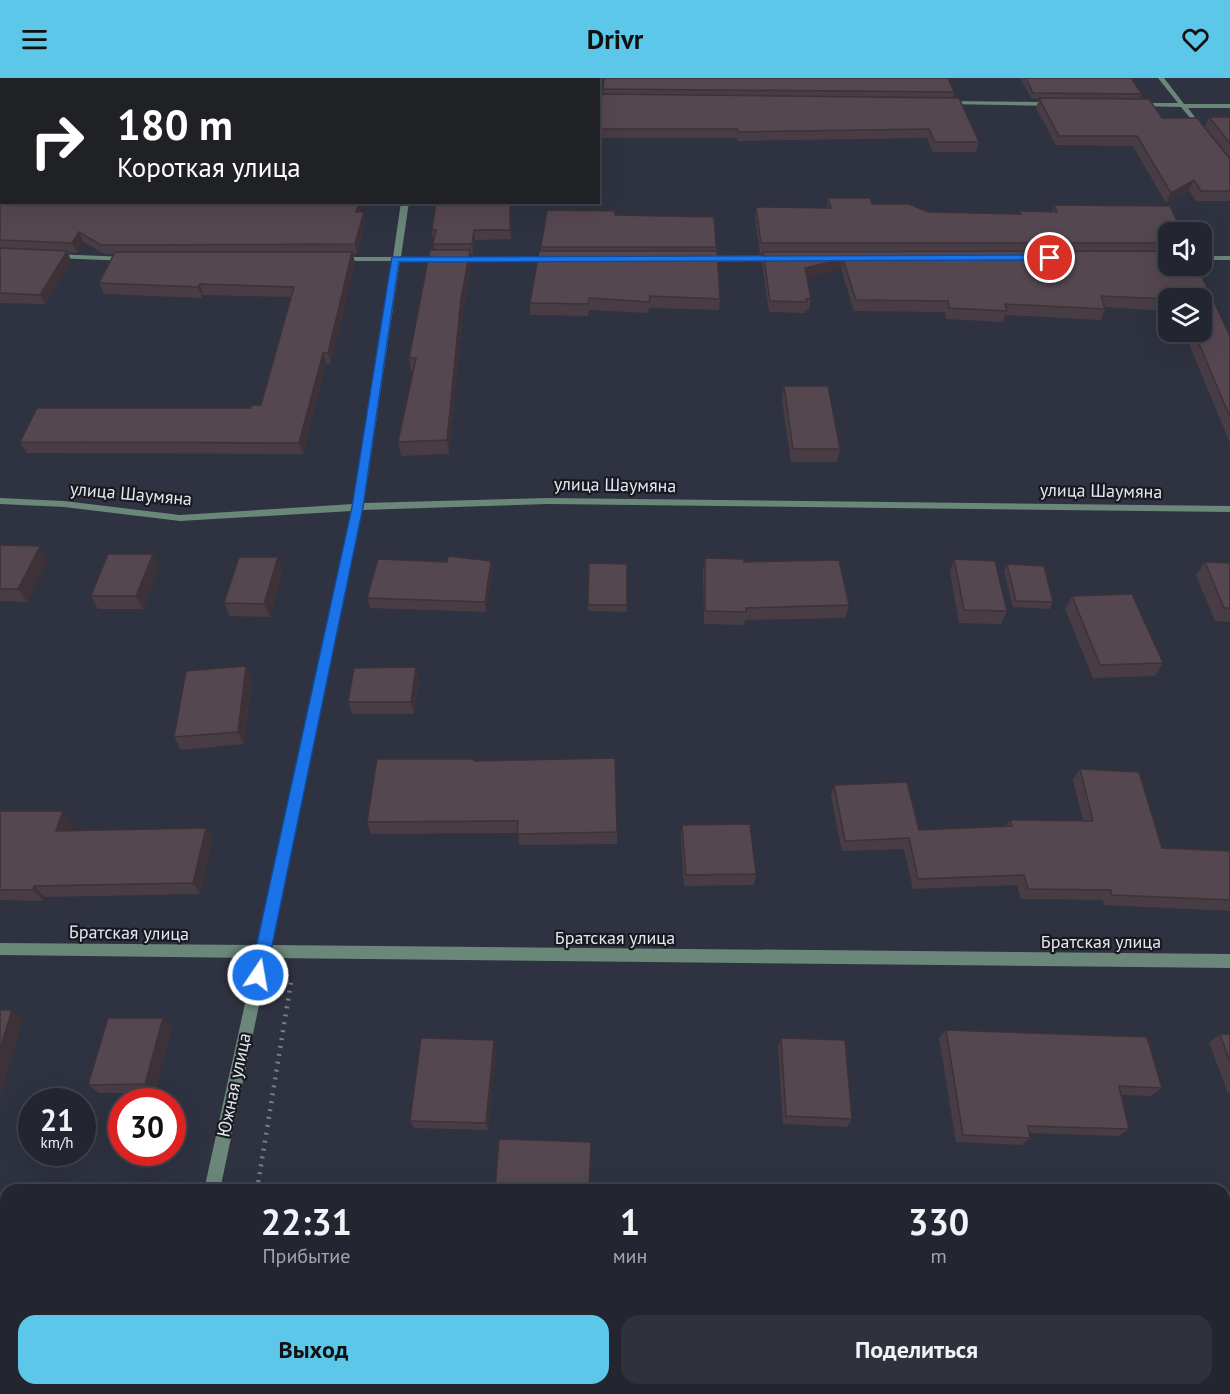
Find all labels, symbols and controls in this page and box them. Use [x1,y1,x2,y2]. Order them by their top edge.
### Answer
text: Drivr [587,22,643,56]
icon: menu [18,23,51,56]
icon: heart [1179,23,1212,56]
text: 180 m [117,97,233,152]
icon: right [18,102,96,180]
text: Короткая улица [117,150,301,184]
map controls [1158,222,1212,342]
button: sound [1158,222,1212,276]
pin [1024,232,1075,283]
icon: arrive [1033,241,1066,274]
button: layers [1158,288,1212,342]
street label: улица Шаумяна [554,472,676,497]
street label: улица Шаумяна [69,477,193,510]
street label: улица Шаумяна [1040,478,1162,503]
street label: Братская улица [69,920,189,945]
street label: Братская улица [555,926,675,949]
street label: Братская улица [1041,930,1161,953]
position arrow [226,943,290,1007]
street label: Южная улица [211,1031,256,1139]
speed limit sign: 30 [108,1088,186,1166]
text: 21 [40,1100,74,1139]
text: km/h [41,1133,73,1152]
text: 22:31 [261,1198,352,1245]
text: 1 [620,1198,640,1245]
text: 330 [908,1198,969,1245]
text: Прибытие [262,1243,350,1269]
text: мин [613,1243,647,1269]
text: m [931,1243,947,1269]
button: Выход [18,1315,609,1384]
button: Поделиться [621,1315,1212,1384]

